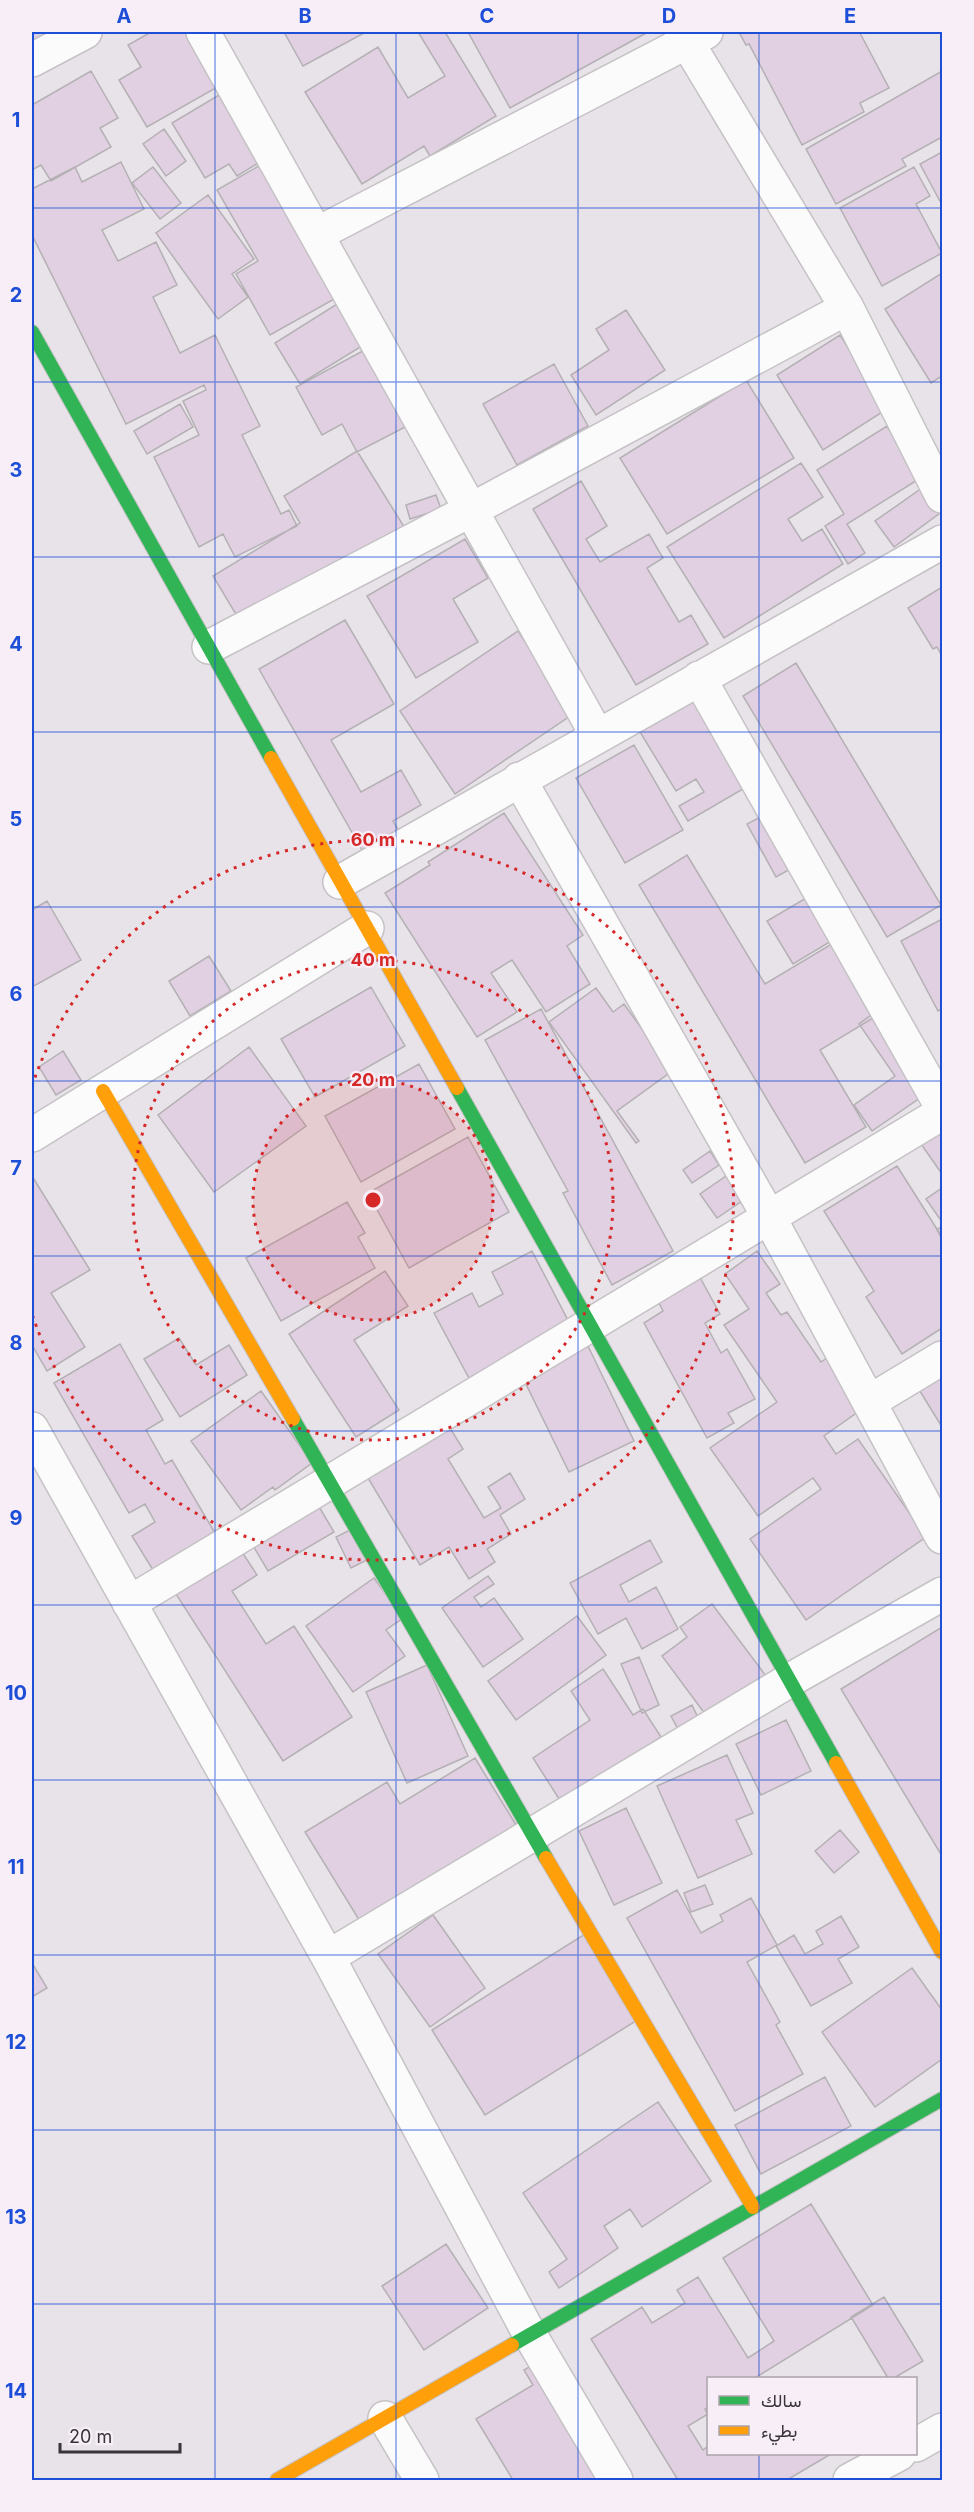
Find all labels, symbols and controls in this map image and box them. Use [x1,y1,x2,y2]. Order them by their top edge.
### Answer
text: A [117,4,132,28]
text: B [298,4,312,28]
text: C [480,4,494,28]
text: D [662,4,676,28]
text: E [844,4,856,28]
text: 1 [12,108,20,132]
text: 2 [10,283,22,307]
text: 3 [10,458,22,482]
text: 4 [9,632,23,656]
text: 5 [10,807,22,831]
text: 60 m [351,829,395,850]
text: 40 m [351,949,396,970]
text: 6 [10,982,23,1006]
text: 20 m [351,1069,395,1090]
text: 7 [10,1156,22,1180]
centre of rings [363,1190,383,1210]
text: 8 [9,1331,23,1355]
text: 9 [10,1506,23,1530]
text: 10 [5,1681,27,1705]
text: 11 [7,1855,25,1879]
text: 12 [5,2030,27,2054]
text: 13 [5,2205,27,2229]
legend [707,2377,917,2455]
text: 14 [5,2379,27,2403]
text: سالك [761,2390,801,2411]
scale bar [60,2416,180,2454]
text: بطيء [761,2420,797,2446]
text: 20 m [69,2426,112,2447]

